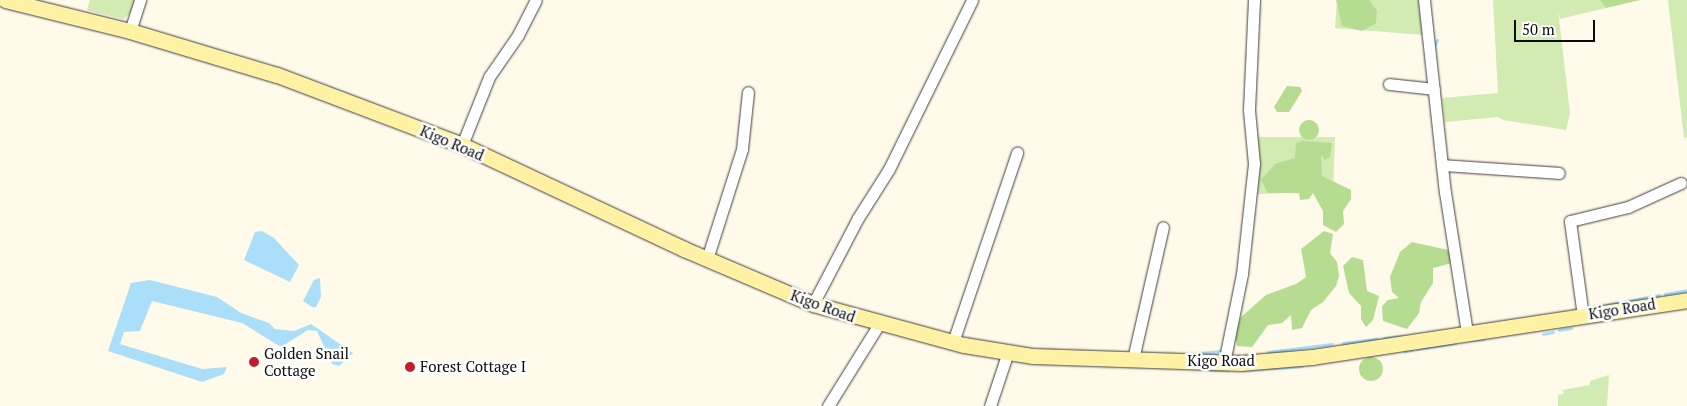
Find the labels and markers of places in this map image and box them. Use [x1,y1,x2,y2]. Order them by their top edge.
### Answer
place label: Golden Snail Cottage [264,344,349,379]
marker: Golden Snail Cottage [248,356,260,368]
place label: Forest Cottage I [420,358,526,376]
marker: Forest Cottage I [404,361,416,373]

